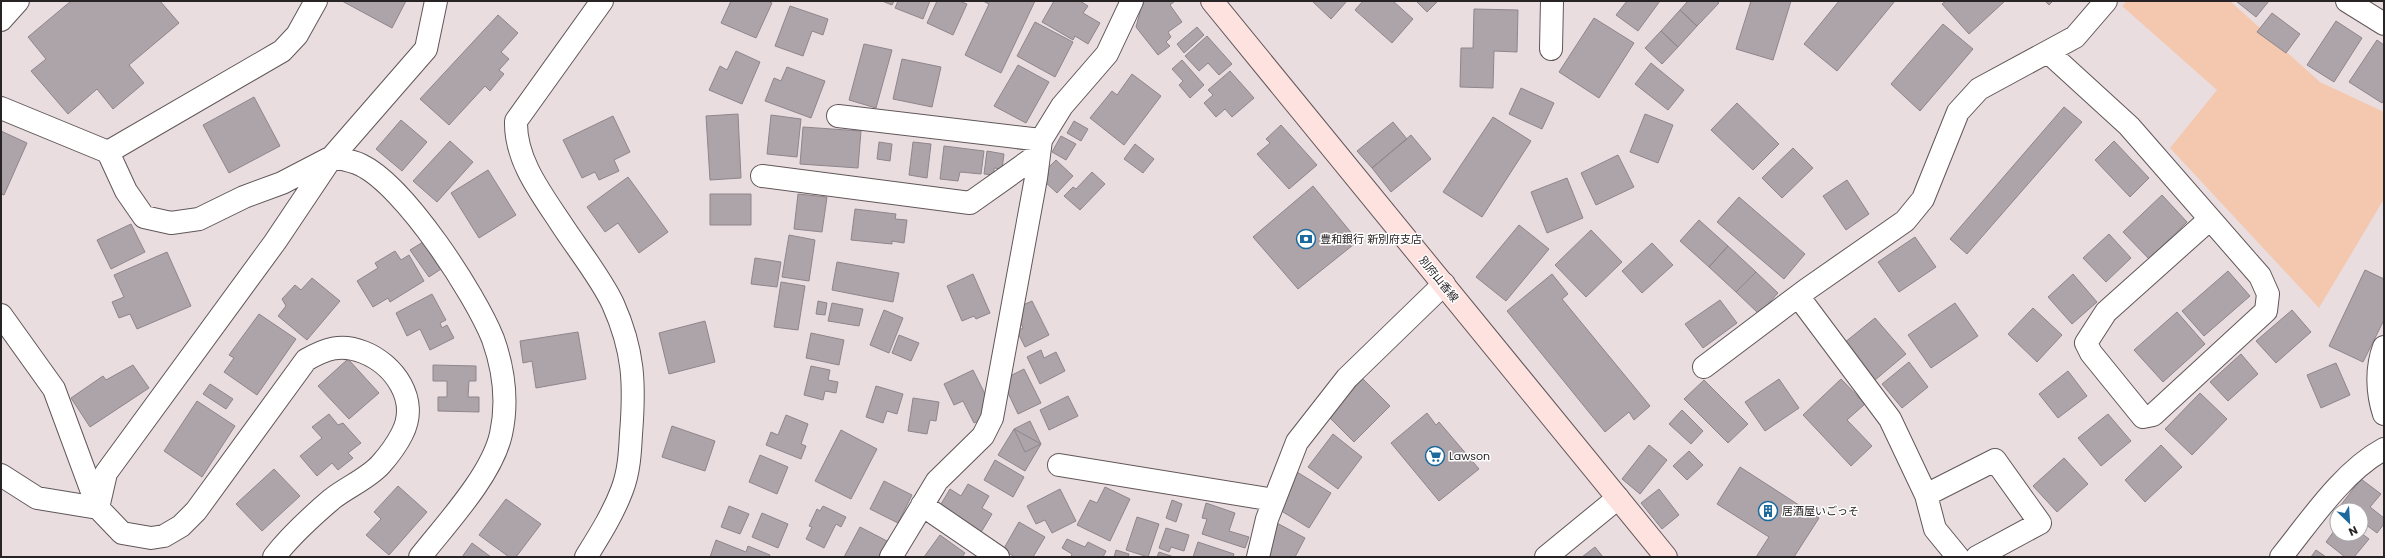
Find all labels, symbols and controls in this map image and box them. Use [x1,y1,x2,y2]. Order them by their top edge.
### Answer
bank icon: 豊和銀行 新別府支店 [1295,228,1317,250]
place label: 豊和銀行 新別府支店 [1320,231,1422,247]
street label: 別府山香線 [1415,253,1463,305]
supermarket icon: Lawson [1424,445,1446,467]
place label: Lawson [1449,448,1490,464]
building icon: 居酒屋いごっそ [1757,500,1779,522]
north arrow [2329,502,2369,542]
place label: 居酒屋いごっそ [1782,503,1859,519]
text: N [2346,522,2360,540]

